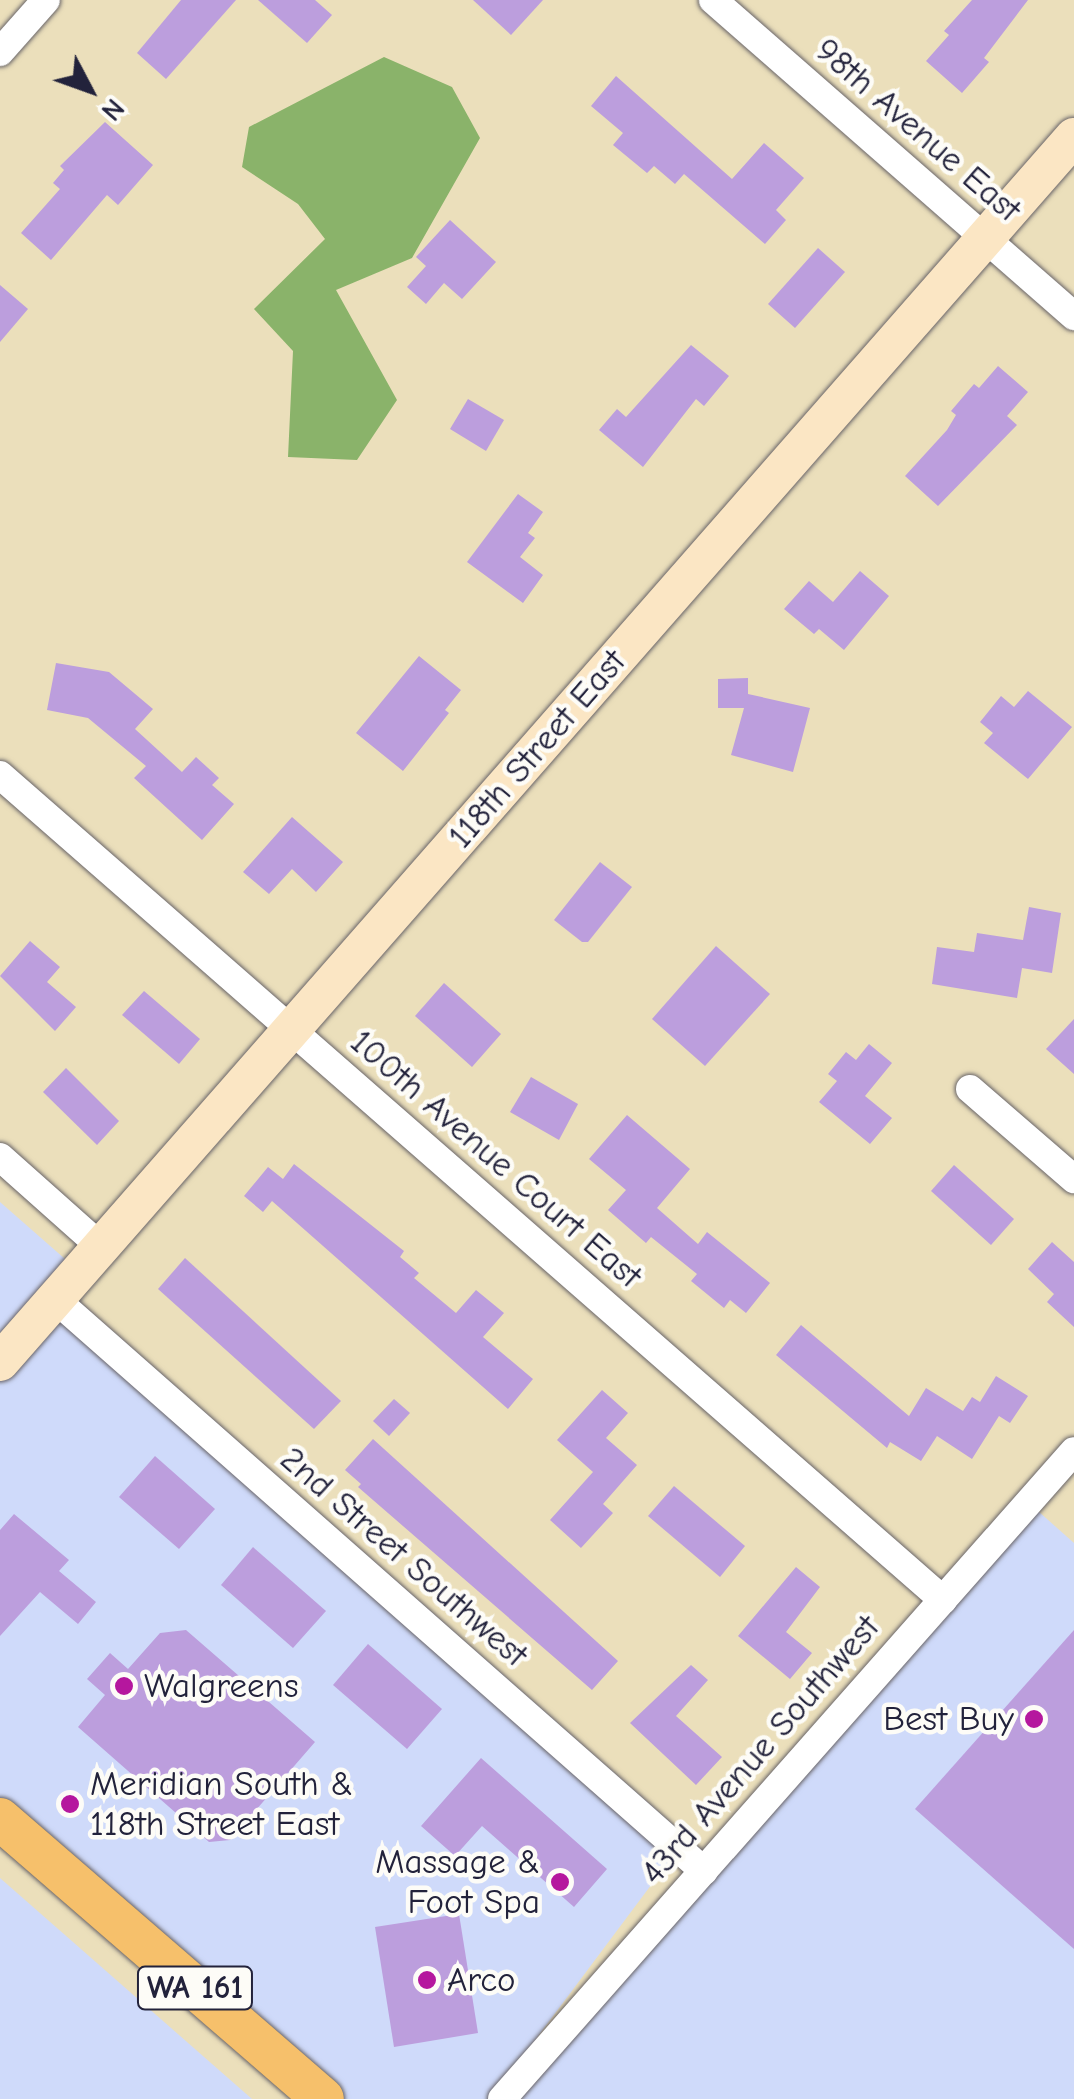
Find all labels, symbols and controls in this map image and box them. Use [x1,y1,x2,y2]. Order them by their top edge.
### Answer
street label: 98th Avenue East [806,29,1030,231]
north arrow [40,40,140,140]
text: N [95,92,131,127]
street label: 118th Street East [439,641,635,857]
street label: 100th Avenue Court East [342,1021,650,1297]
street label: 2nd Street Southwest [272,1438,536,1676]
street label: 43rd Avenue Southwest [632,1607,888,1893]
place label: Walgreens [144,1665,298,1707]
marker: Walgreens [113,1675,135,1697]
place label: Best Buy [883,1698,1014,1740]
marker: Best Buy [1023,1708,1045,1730]
place label: Meridian South & 118th Street East [90,1763,353,1845]
marker: Meridian South & 118th Street East [59,1793,81,1815]
place label: Massage & Foot Spa [375,1841,540,1923]
marker: Massage & Foot Spa [549,1871,571,1893]
place label: Arco [447,1959,516,2001]
road number: WA 161 [135,1961,255,2015]
marker: Arco [416,1969,438,1991]

